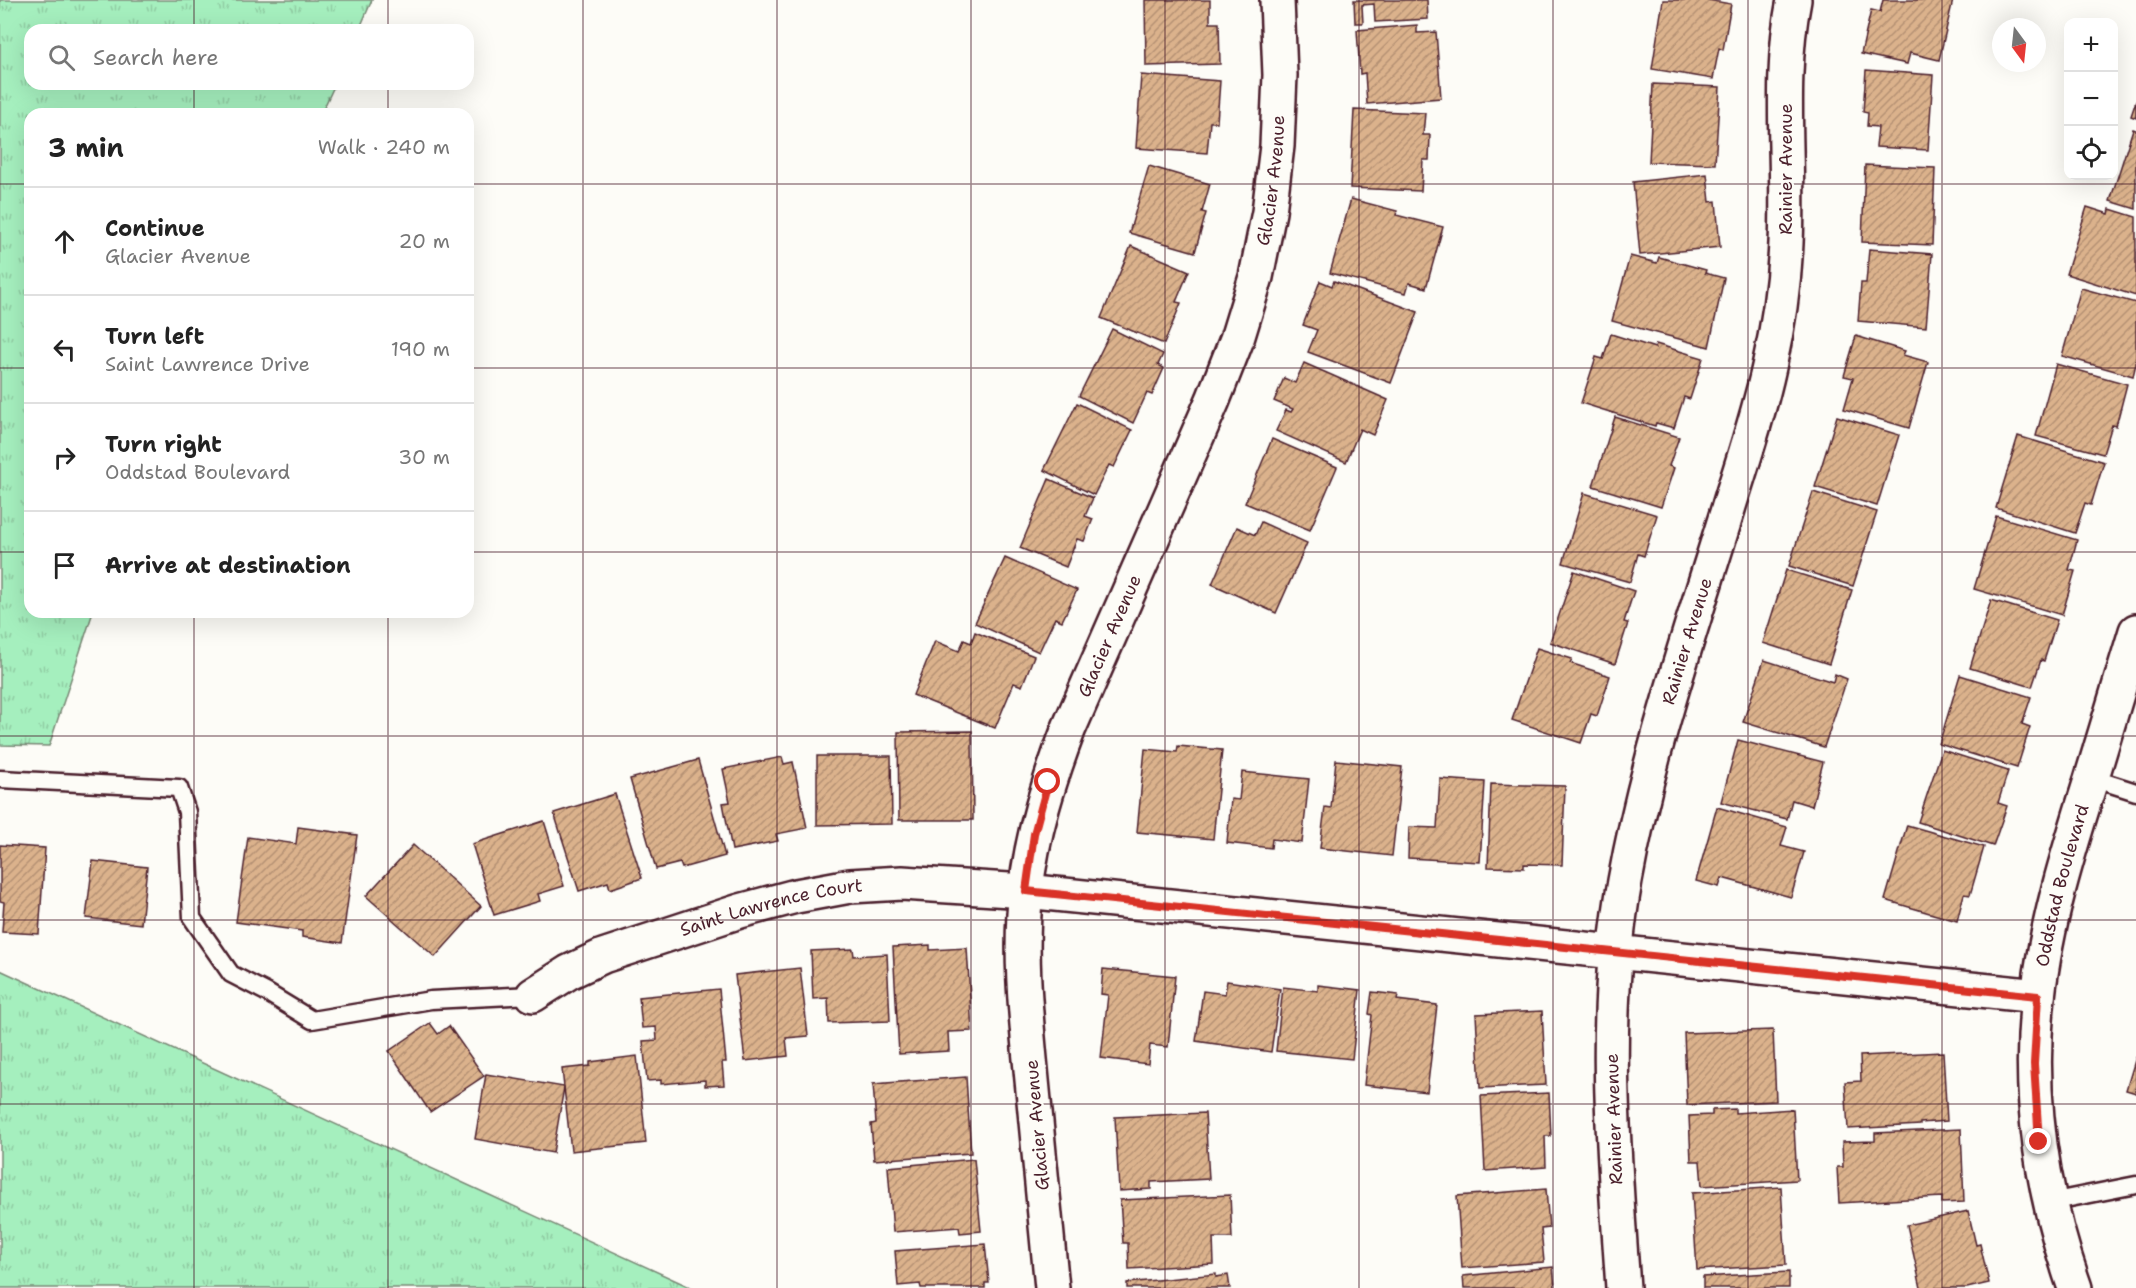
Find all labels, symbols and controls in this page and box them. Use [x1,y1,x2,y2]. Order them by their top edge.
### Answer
north arrow [1992,18,2046,72]
map controls [2064,18,2118,180]
button: + [2064,18,2118,72]
search box [24,24,474,90]
icon: search [45,41,78,74]
text: Search here [93,43,219,72]
button: − [2064,72,2118,126]
street label: Rainier Avenue [1774,103,1798,235]
street label: Glacier Avenue [1251,115,1290,248]
button: locate [2064,126,2118,180]
text: 3 min [48,130,124,165]
text: Walk · 240 m [318,134,450,160]
text: Continue [105,214,205,243]
icon: ahead [48,225,81,258]
text: 20 m [399,228,450,254]
text: Glacier Avenue [105,243,251,269]
text: Turn left [105,322,204,351]
icon: left [48,333,81,366]
text: 190 m [391,336,450,362]
text: Saint Lawrence Drive [105,351,310,377]
text: Turn right [105,430,222,459]
icon: right [48,441,81,474]
text: 30 m [398,444,450,470]
text: Oddstad Boulevard [105,459,290,485]
icon: arrive [48,549,81,582]
text: Arrive at destination [105,551,351,580]
street label: Glacier Avenue [1072,571,1147,701]
street label: Rainier Avenue [1656,575,1718,708]
route start [1034,768,1060,794]
street label: Oddstad Boulevard [2030,801,2095,969]
street label: Saint Lawrence Court [677,873,863,942]
street label: Rainier Avenue [1600,1053,1628,1185]
street label: Glacier Avenue [1019,1059,1055,1191]
route end [2025,1128,2051,1154]

